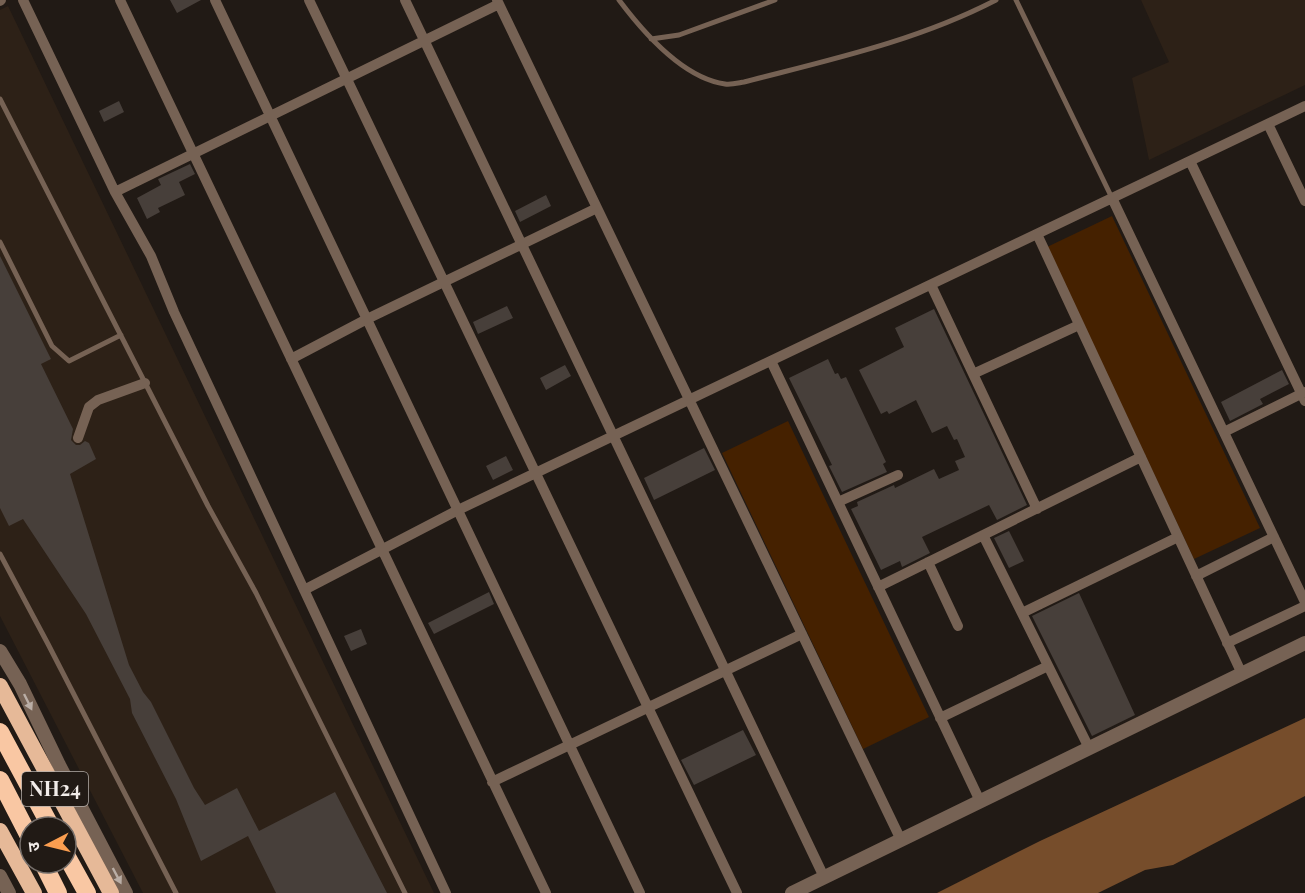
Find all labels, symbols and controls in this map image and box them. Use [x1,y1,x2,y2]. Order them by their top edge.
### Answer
one-way arrow [24,694,33,711]
road number: NH24 [22,772,88,806]
north arrow [18,815,78,875]
text: उ [22,840,44,853]
one-way arrow [112,868,122,885]

